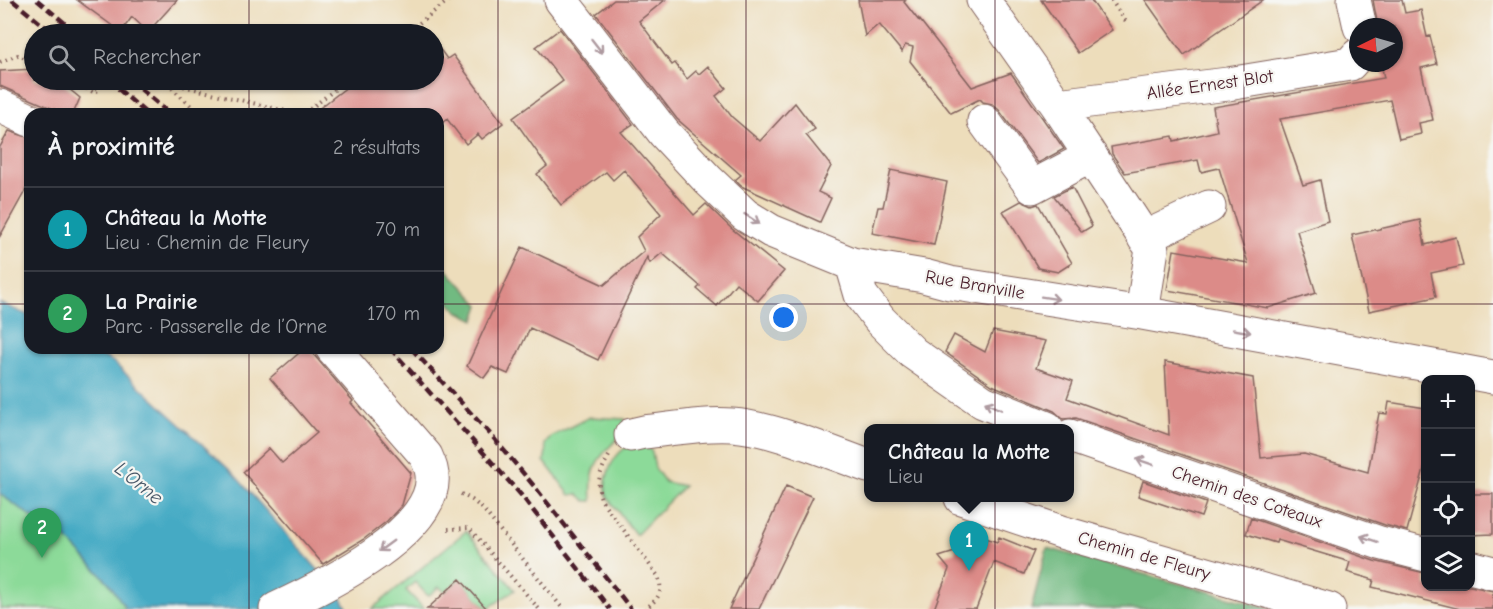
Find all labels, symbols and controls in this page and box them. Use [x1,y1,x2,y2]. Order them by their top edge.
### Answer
north arrow [1349,18,1403,72]
search box [24,24,444,90]
one-way arrow [590,38,603,54]
icon: search [45,41,78,74]
text: Rechercher [93,44,201,70]
street label: Allée Ernest Blot [1145,66,1275,104]
text: À proximité [48,132,175,162]
text: 2 résultats [333,136,420,159]
text: Château la Motte [105,205,267,231]
one-way arrow [743,213,760,225]
text: 1 [64,218,71,241]
text: 70 m [375,218,420,241]
text: Lieu · Chemin de Fleury [105,231,309,254]
street label: Rue Branville [924,266,1026,304]
text: La Prairie [105,289,197,315]
one-way arrow [1039,293,1059,304]
text: 2 [63,302,72,325]
text: 170 m [367,302,420,325]
your location [769,303,798,332]
text: Parc · Passerelle de l’Orne [105,315,327,338]
one-way arrow [1232,326,1251,337]
map controls [1421,375,1475,591]
button: + [1421,375,1475,429]
one-way arrow [985,400,1003,411]
popup [864,424,1074,502]
button: − [1421,429,1475,483]
text: Château la Motte [888,439,1050,465]
one-way arrow [1136,456,1155,467]
water label: L'Orne [110,457,168,509]
street label: Chemin des Coteaux [1169,461,1325,533]
text: Lieu [888,465,923,488]
button: locate [1421,483,1475,537]
pin: 2 [22,508,62,558]
pin: 1 [950,522,988,571]
street label: Chemin de Fleury [1075,527,1214,585]
one-way arrow [1360,533,1379,544]
button: layers [1421,537,1475,591]
one-way arrow [378,540,394,552]

